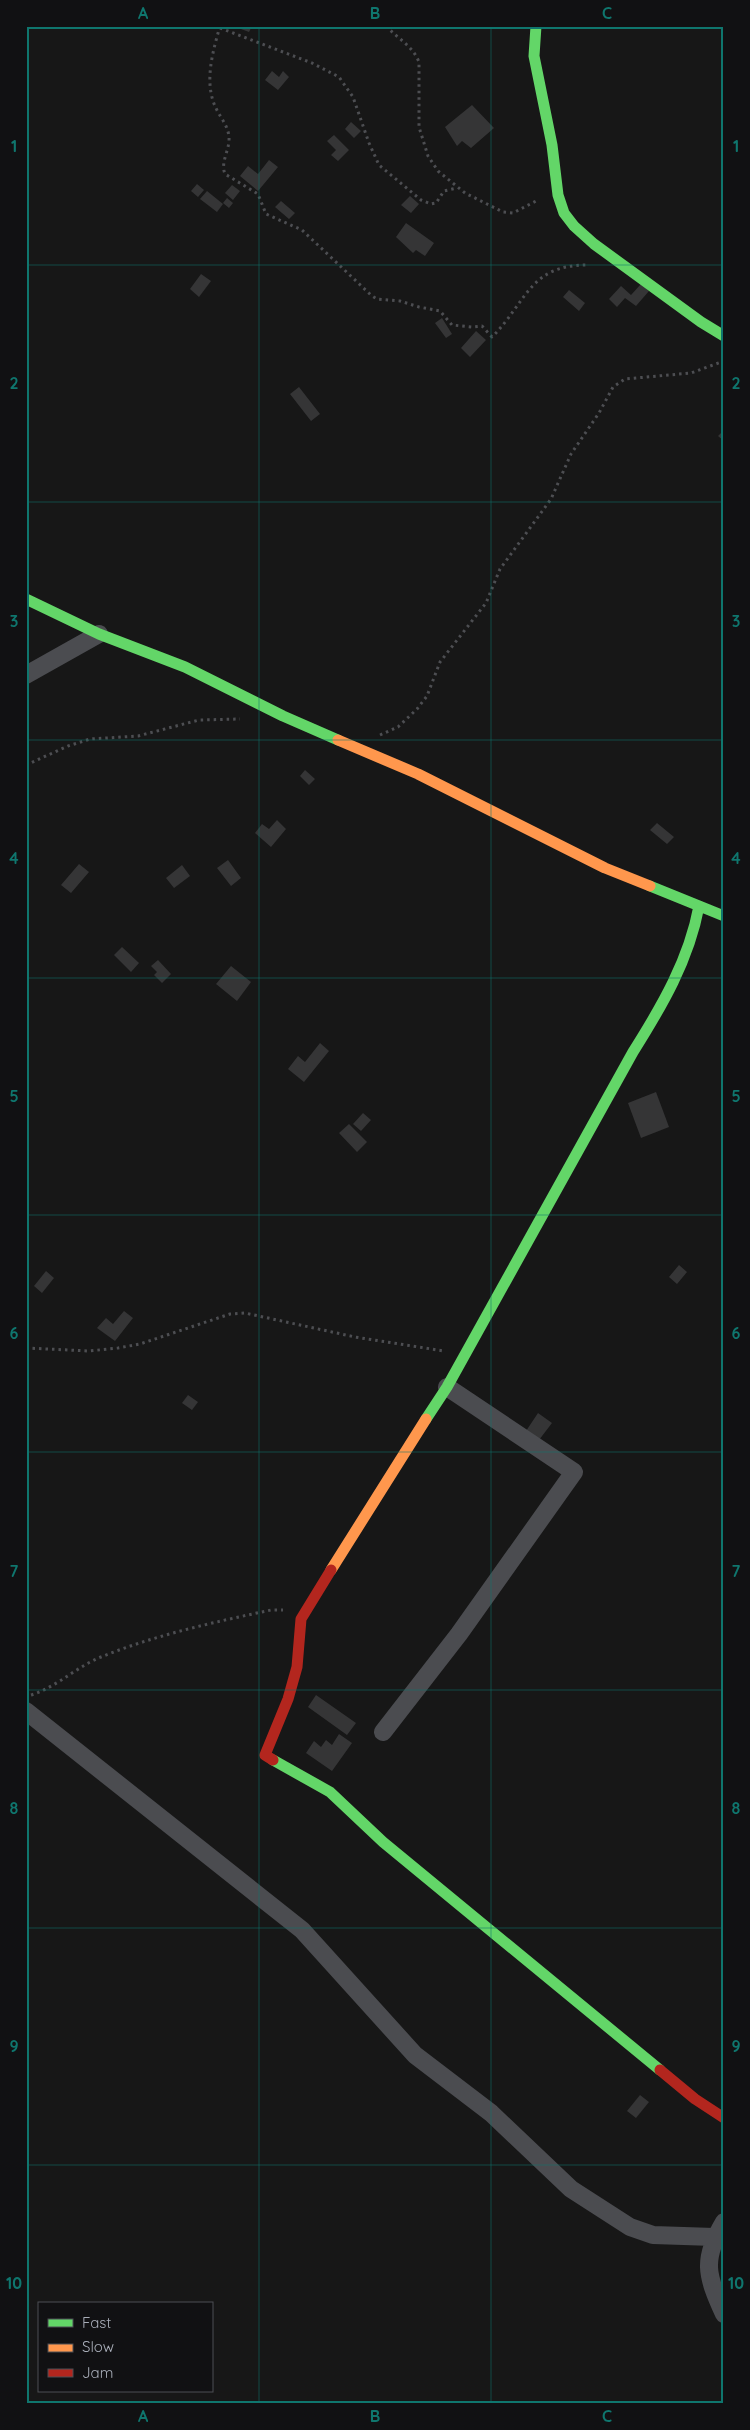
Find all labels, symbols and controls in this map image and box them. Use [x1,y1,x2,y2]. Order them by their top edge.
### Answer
text: A [138,3,149,23]
text: B [370,3,380,23]
text: C [602,3,612,23]
text: 1 [11,136,17,156]
text: 1 [733,136,739,156]
text: 2 [9,373,19,393]
text: 2 [731,373,741,393]
text: 3 [10,611,18,631]
text: 3 [732,611,740,631]
text: 4 [9,848,19,868]
text: 4 [731,848,741,868]
text: 5 [9,1086,19,1106]
text: 5 [731,1086,741,1106]
text: 6 [10,1323,19,1343]
text: 6 [732,1323,741,1343]
text: 7 [10,1561,19,1581]
text: 7 [732,1561,741,1581]
text: 8 [10,1798,19,1818]
text: 8 [732,1798,741,1818]
text: 9 [9,2036,19,2056]
text: 9 [731,2036,741,2056]
text: 10 [6,2273,22,2293]
text: 10 [728,2273,744,2293]
legend [38,2302,212,2392]
text: Fast [82,2313,111,2332]
text: Slow [82,2337,114,2356]
text: Jam [82,2363,113,2382]
text: A [138,2406,149,2426]
text: B [370,2406,380,2426]
text: C [602,2406,612,2426]

